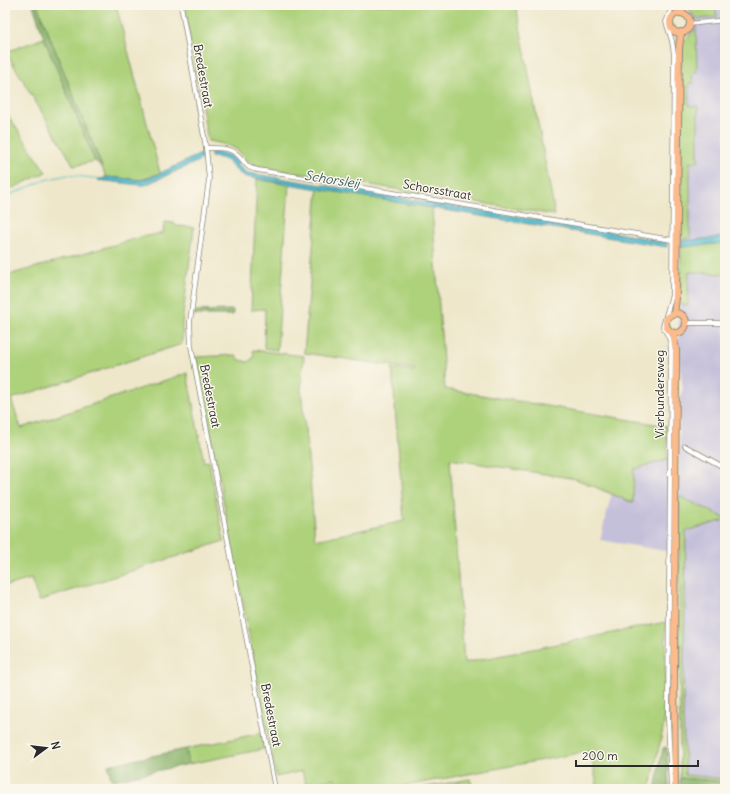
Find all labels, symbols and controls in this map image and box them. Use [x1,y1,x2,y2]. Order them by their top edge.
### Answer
street label: Bredestraat [191,43,216,109]
water label: Schorsleij [303,167,363,193]
street label: Schorsstraat [402,176,472,203]
street label: Vierbundersweg [652,350,667,438]
street label: Bredestraat [197,363,224,429]
street label: Bredestraat [258,682,285,748]
north arrow [26,728,66,768]
text: N [48,740,63,751]
scale bar [576,742,698,768]
text: 200 m [582,748,618,763]

